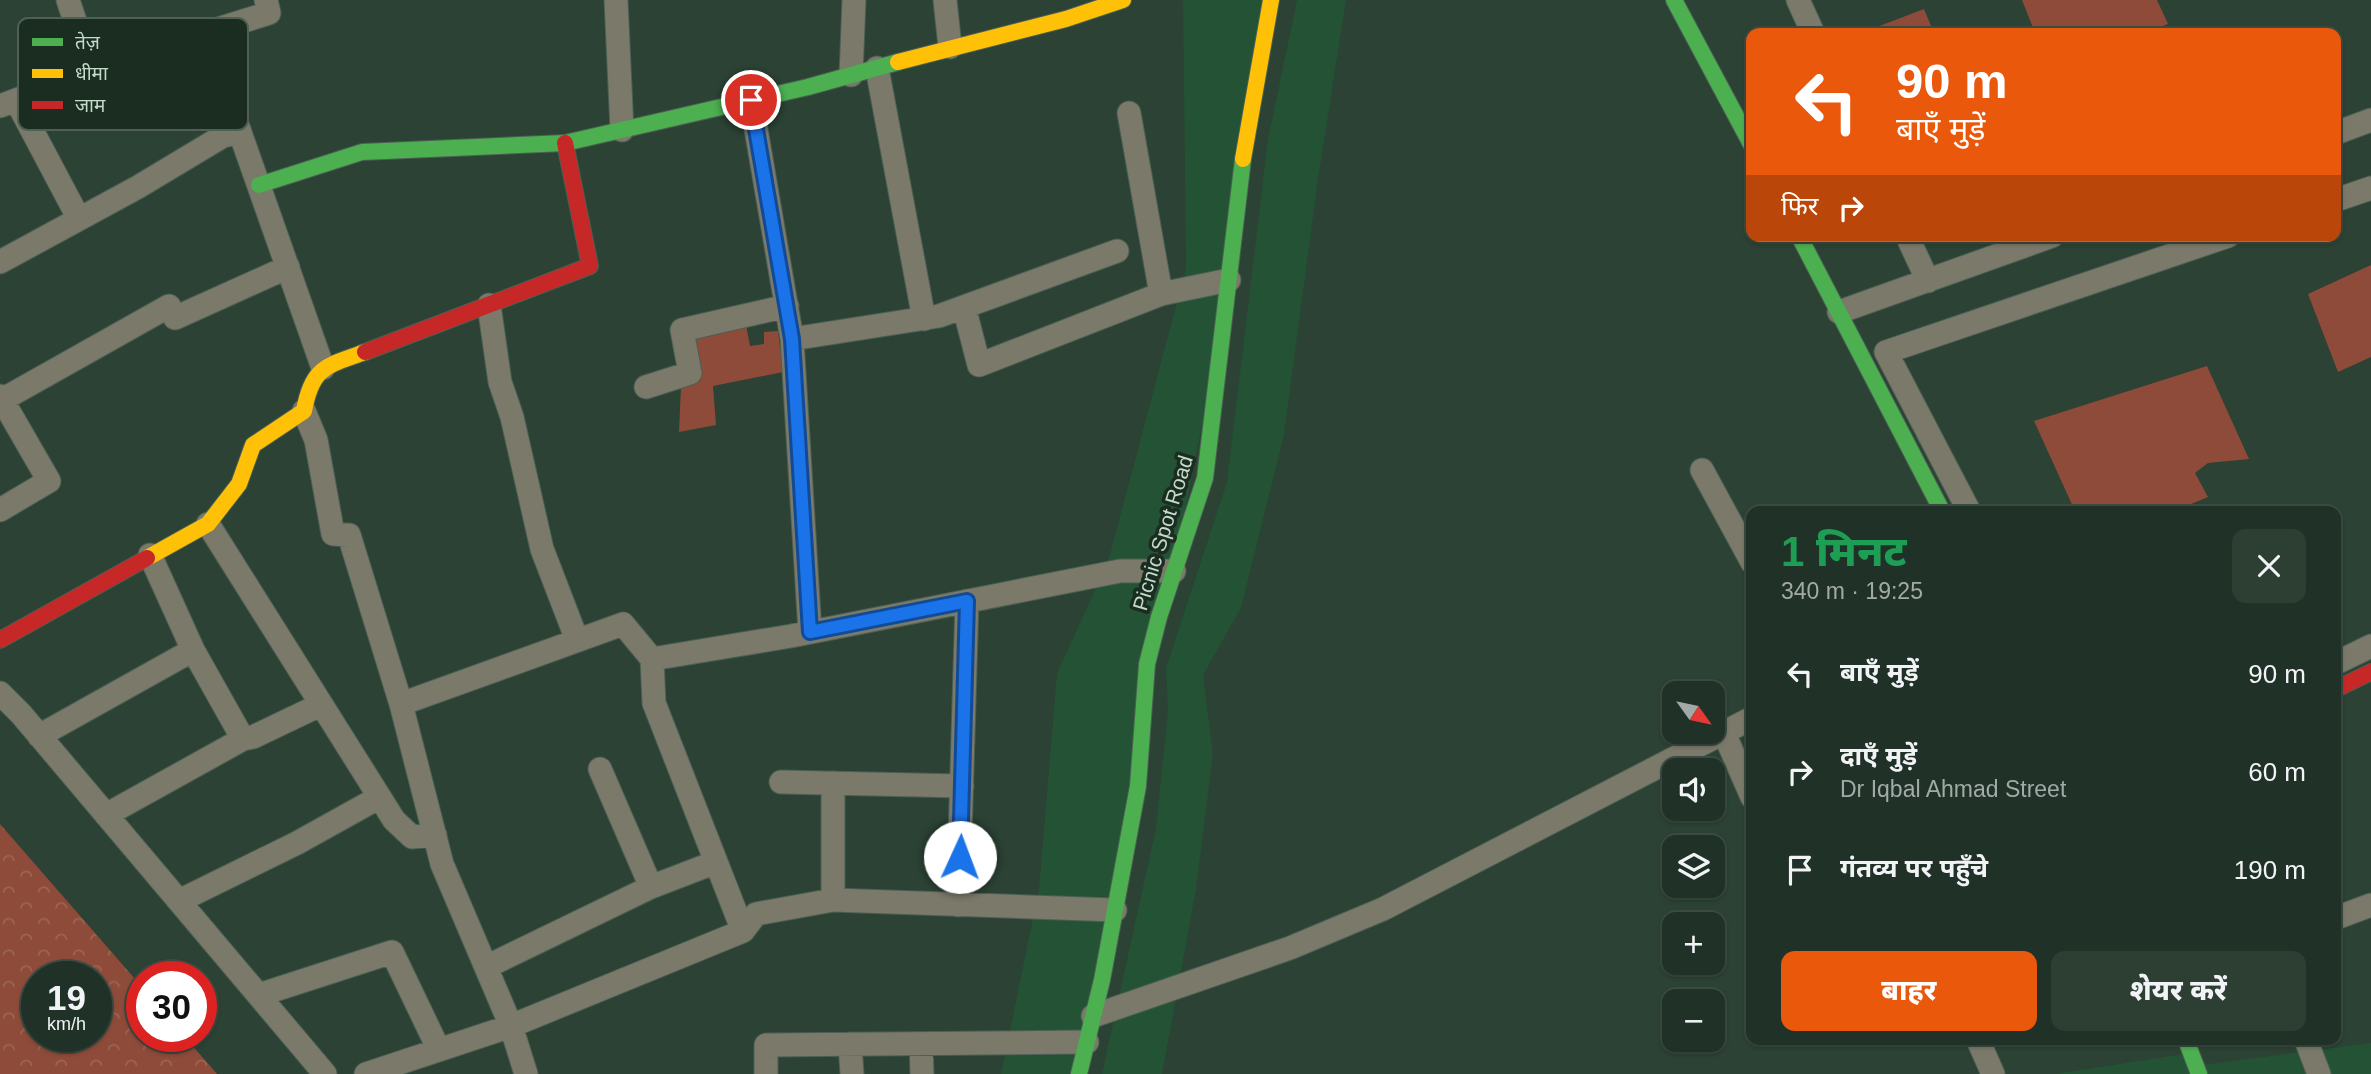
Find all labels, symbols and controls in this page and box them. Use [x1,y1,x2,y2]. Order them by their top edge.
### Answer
legend [18,18,248,130]
text: तेज़ [75,31,101,53]
text: 90 m [1896,54,2008,108]
icon: left [1781,56,1872,147]
text: धीमा [75,63,109,84]
pin [721,70,781,130]
icon: arrive [732,81,770,119]
text: जाम [75,95,106,116]
text: बाएँ मुड़ें [1896,111,1985,147]
icon: right [1832,189,1870,227]
text: फिर [1781,191,1818,221]
street label: Picnic Spot Road [1128,452,1197,613]
text: 1 मिनट [1781,528,1906,575]
button: close [2232,529,2306,603]
text: 340 m · 19:25 [1781,578,1923,604]
icon: left [1781,655,1819,693]
text: बाएँ मुड़ें [1840,657,1919,687]
text: 90 m [2248,659,2306,689]
north arrow [1662,681,1726,744]
map controls [1662,681,1725,1052]
text: दाएँ मुड़ें [1840,741,1917,771]
icon: right [1781,753,1819,791]
text: 60 m [2248,757,2306,787]
button: sound [1662,758,1725,821]
text: Dr Iqbal Ahmad Street [1840,776,2066,802]
position arrow [923,820,997,894]
button: layers [1662,835,1725,898]
icon: arrive [1781,851,1819,889]
text: गंतव्य पर पहुँचे [1840,853,1988,883]
text: 190 m [2234,855,2306,885]
button: + [1662,912,1725,975]
button: बाहर [1781,951,2037,1031]
button: शेयर करें [2051,951,2306,1031]
speed limit sign: 30 [126,961,217,1052]
text: 19 [47,978,86,1017]
button: − [1662,989,1725,1052]
text: km/h [47,1014,86,1034]

